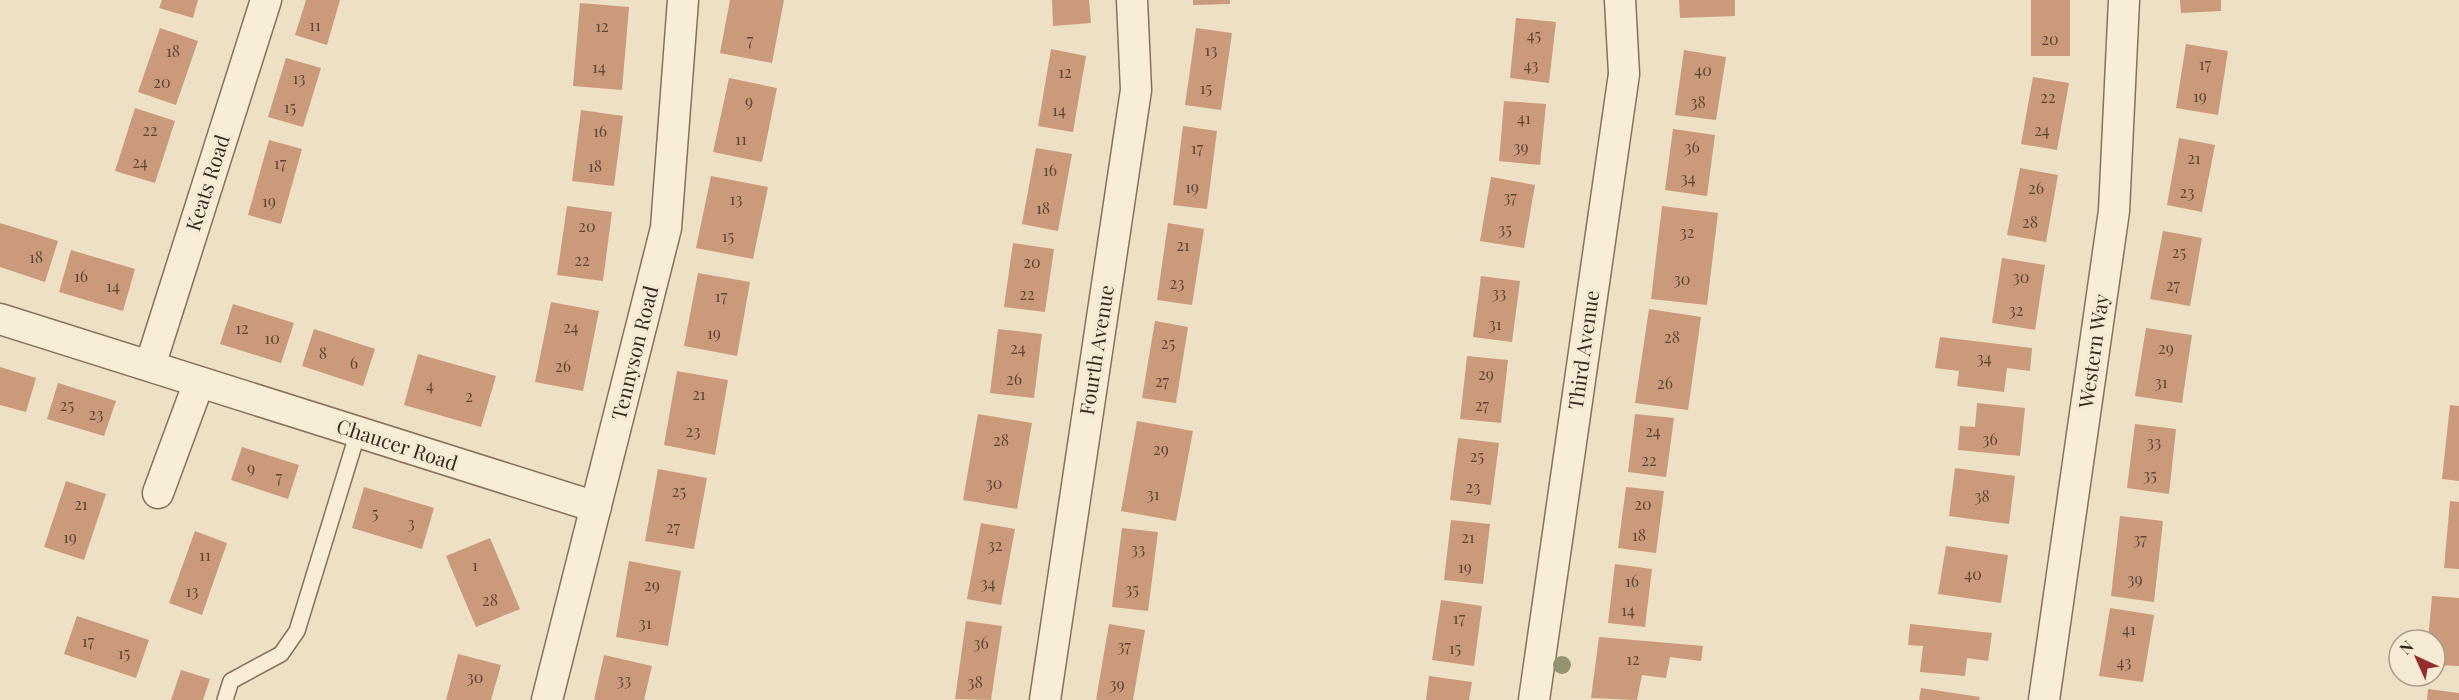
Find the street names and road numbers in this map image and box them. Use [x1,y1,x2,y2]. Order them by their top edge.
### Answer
street label: Keats Road [178,131,235,234]
street label: Tennyson Road [604,282,663,423]
street label: Fourth Avenue [1072,283,1119,417]
street label: Third Avenue [1561,288,1604,411]
street label: Western Way [2071,292,2114,411]
street label: Chaucer Road [333,411,462,476]

